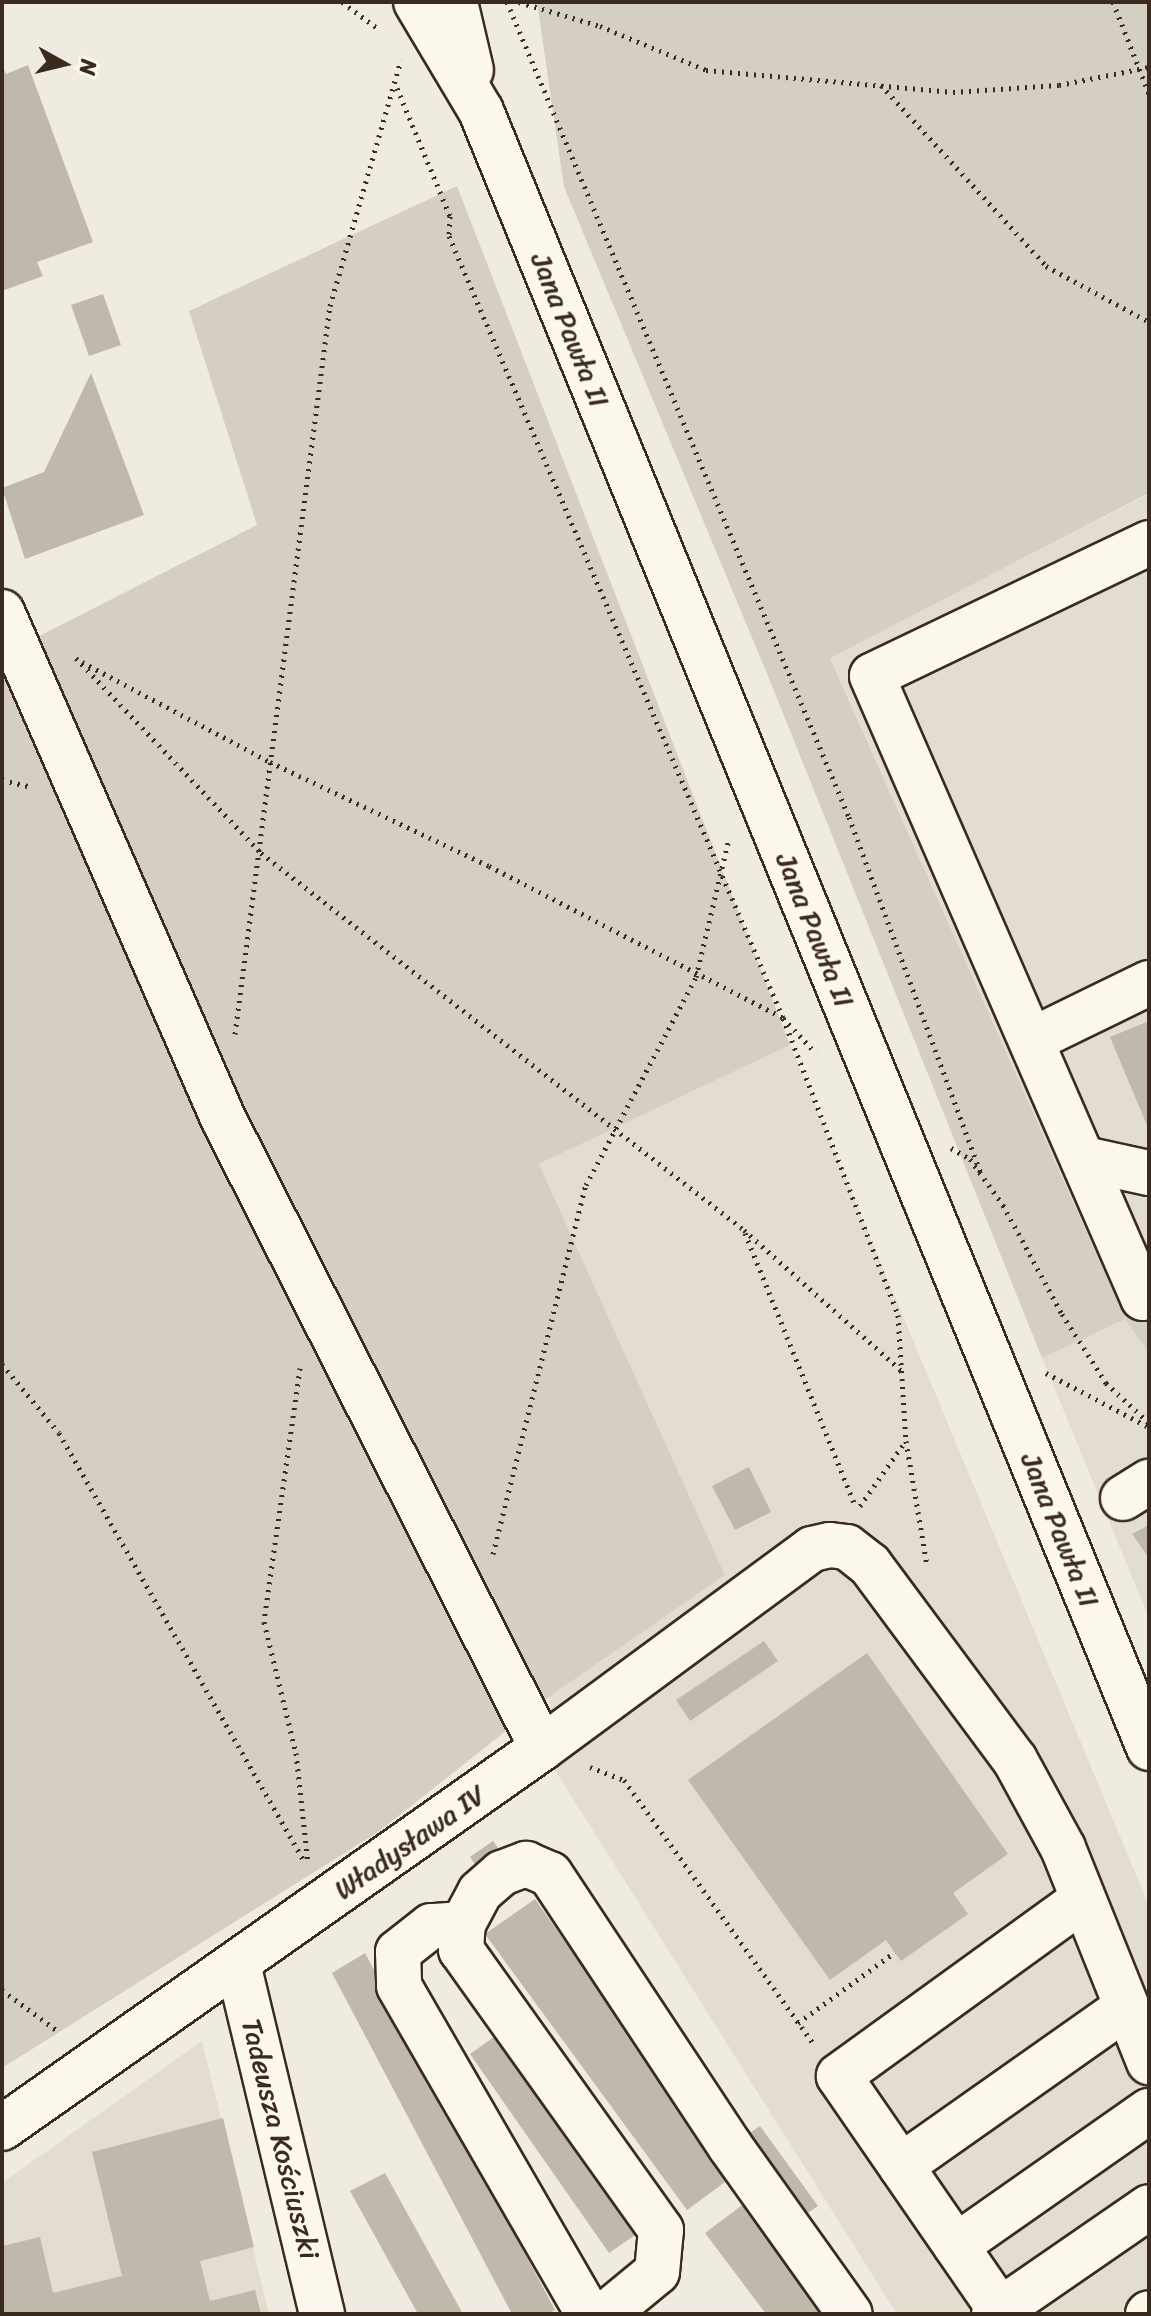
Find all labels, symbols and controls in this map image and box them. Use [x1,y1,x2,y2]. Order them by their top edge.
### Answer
north arrow [24,24,104,104]
text: N [68,57,109,78]
street label: Jana Pawła II [524,248,616,412]
street label: Jana Pawła II [769,848,861,1012]
street label: Jana Pawła II [1014,1448,1106,1612]
street label: Władysława IV [328,1777,492,1907]
street label: Tadeusza Kościuszki [234,2014,326,2264]

